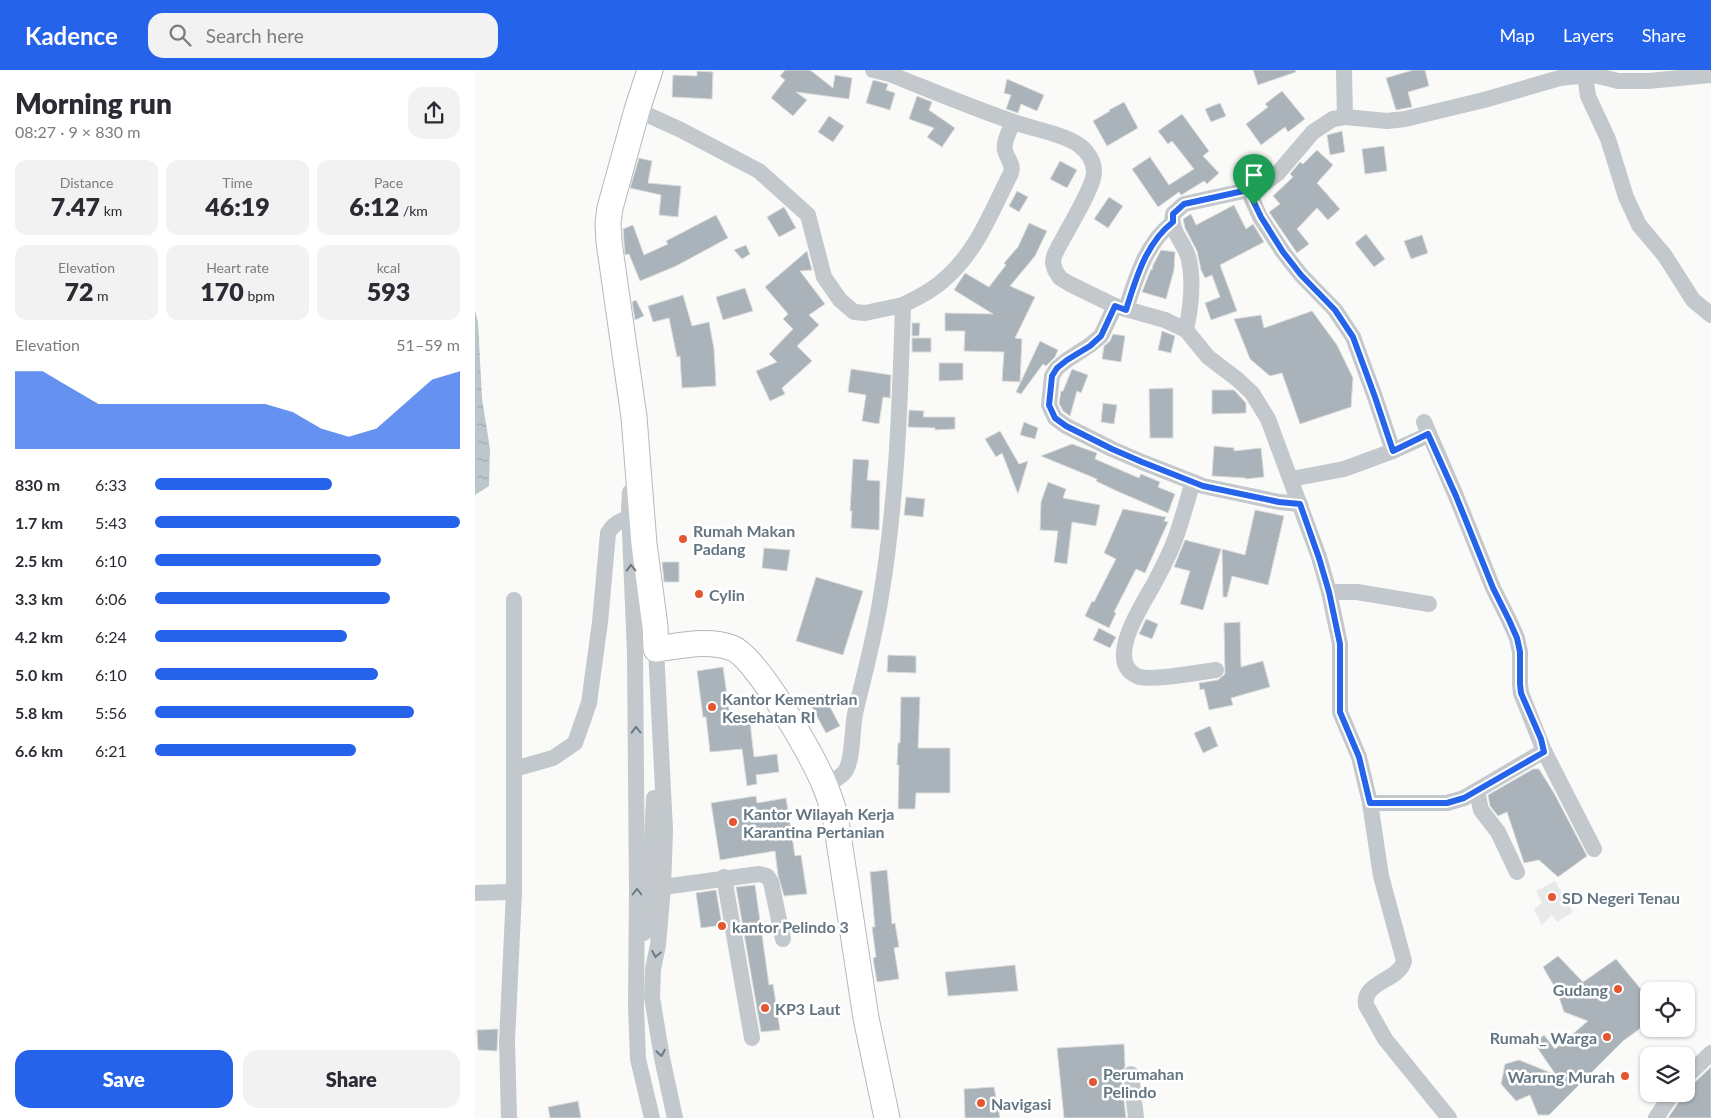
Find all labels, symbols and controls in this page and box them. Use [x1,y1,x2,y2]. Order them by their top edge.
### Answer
search box [148,13,498,58]
text: Kadence [25,21,118,50]
icon: search [166,21,194,49]
text: Search here [206,24,304,47]
text: Map [1499,24,1535,46]
text: Layers [1563,24,1614,46]
text: Share [1642,24,1686,46]
text: Morning run [15,86,172,120]
button: share [408,87,460,139]
text: 08:27 · 9 × 830 m [15,122,140,141]
pin [1233,154,1275,205]
icon: arrive [1240,161,1268,189]
text: Distance [60,174,113,191]
text: Time [222,174,253,191]
text: Pace [374,174,403,191]
text: 7.47 [51,191,100,221]
text: 46:19 [205,191,270,221]
text: 6:12 [349,191,399,221]
text: km [100,202,122,219]
text: /km [399,202,428,219]
text: Elevation [58,259,115,276]
text: Heart rate [206,259,269,276]
text: kcal [377,259,400,276]
text: 72 [64,276,93,306]
text: 170 [200,276,244,306]
text: 593 [367,276,410,306]
text: m [93,287,109,304]
text: bpm [244,287,275,304]
text: Elevation [15,335,80,354]
text: 51–59 m [396,335,460,354]
text: 830 m [15,475,60,494]
text: 6:33 [95,475,127,494]
text: 1.7 km [15,513,63,532]
text: 5:43 [95,513,127,532]
place label: Rumah Makan Padang [693,521,795,558]
marker: Rumah Makan Padang [677,533,689,545]
text: 2.5 km [15,551,63,570]
text: 6:10 [95,551,127,570]
one-way arrow [626,563,637,571]
place label: Cylin [709,585,745,604]
marker: Cylin [693,588,705,600]
text: 3.3 km [15,589,63,608]
text: 6:06 [95,589,127,608]
text: 4.2 km [15,627,63,646]
text: 6:24 [95,627,127,646]
text: 5.0 km [15,665,63,684]
text: 6:10 [95,665,127,684]
place label: Kantor Kementrian Kesehatan RI [722,689,857,726]
marker: Kantor Kementrian Kesehatan RI [706,701,718,713]
text: 5.8 km [15,703,63,722]
text: 5:56 [95,703,127,722]
one-way arrow [631,726,641,734]
text: 6.6 km [15,741,63,760]
text: 6:21 [95,741,127,760]
place label: Kantor Wilayah Kerja Karantina Pertanian [743,804,895,841]
marker: Kantor Wilayah Kerja Karantina Pertanian [727,816,739,828]
one-way arrow [632,888,642,896]
place label: SD Negeri Tenau [1562,888,1680,907]
marker: SD Negeri Tenau [1546,891,1558,903]
place label: kantor Pelindo 3 [732,917,849,936]
marker: kantor Pelindo 3 [716,920,728,932]
one-way arrow [652,950,662,958]
place label: Gudang [1553,980,1609,999]
map controls [1640,982,1695,1102]
button: locate [1640,982,1695,1037]
marker: Gudang [1612,983,1624,995]
place label: KP3 Laut [775,999,840,1018]
marker: KP3 Laut [759,1002,771,1014]
place label: Rumah_ Warga [1490,1028,1597,1047]
marker: Rumah_ Warga [1601,1031,1613,1043]
button: layers [1640,1047,1695,1102]
one-way arrow [656,1049,666,1058]
button: Save [15,1050,233,1108]
button: Share [243,1050,460,1108]
place label: Perumahan Pelindo [1103,1064,1184,1101]
place label: Warung Murah [1508,1067,1615,1086]
marker: Warung Murah [1619,1070,1631,1082]
marker: Perumahan Pelindo [1087,1076,1099,1088]
place label: Navigasi [991,1094,1051,1113]
marker: Navigasi [975,1097,987,1109]

